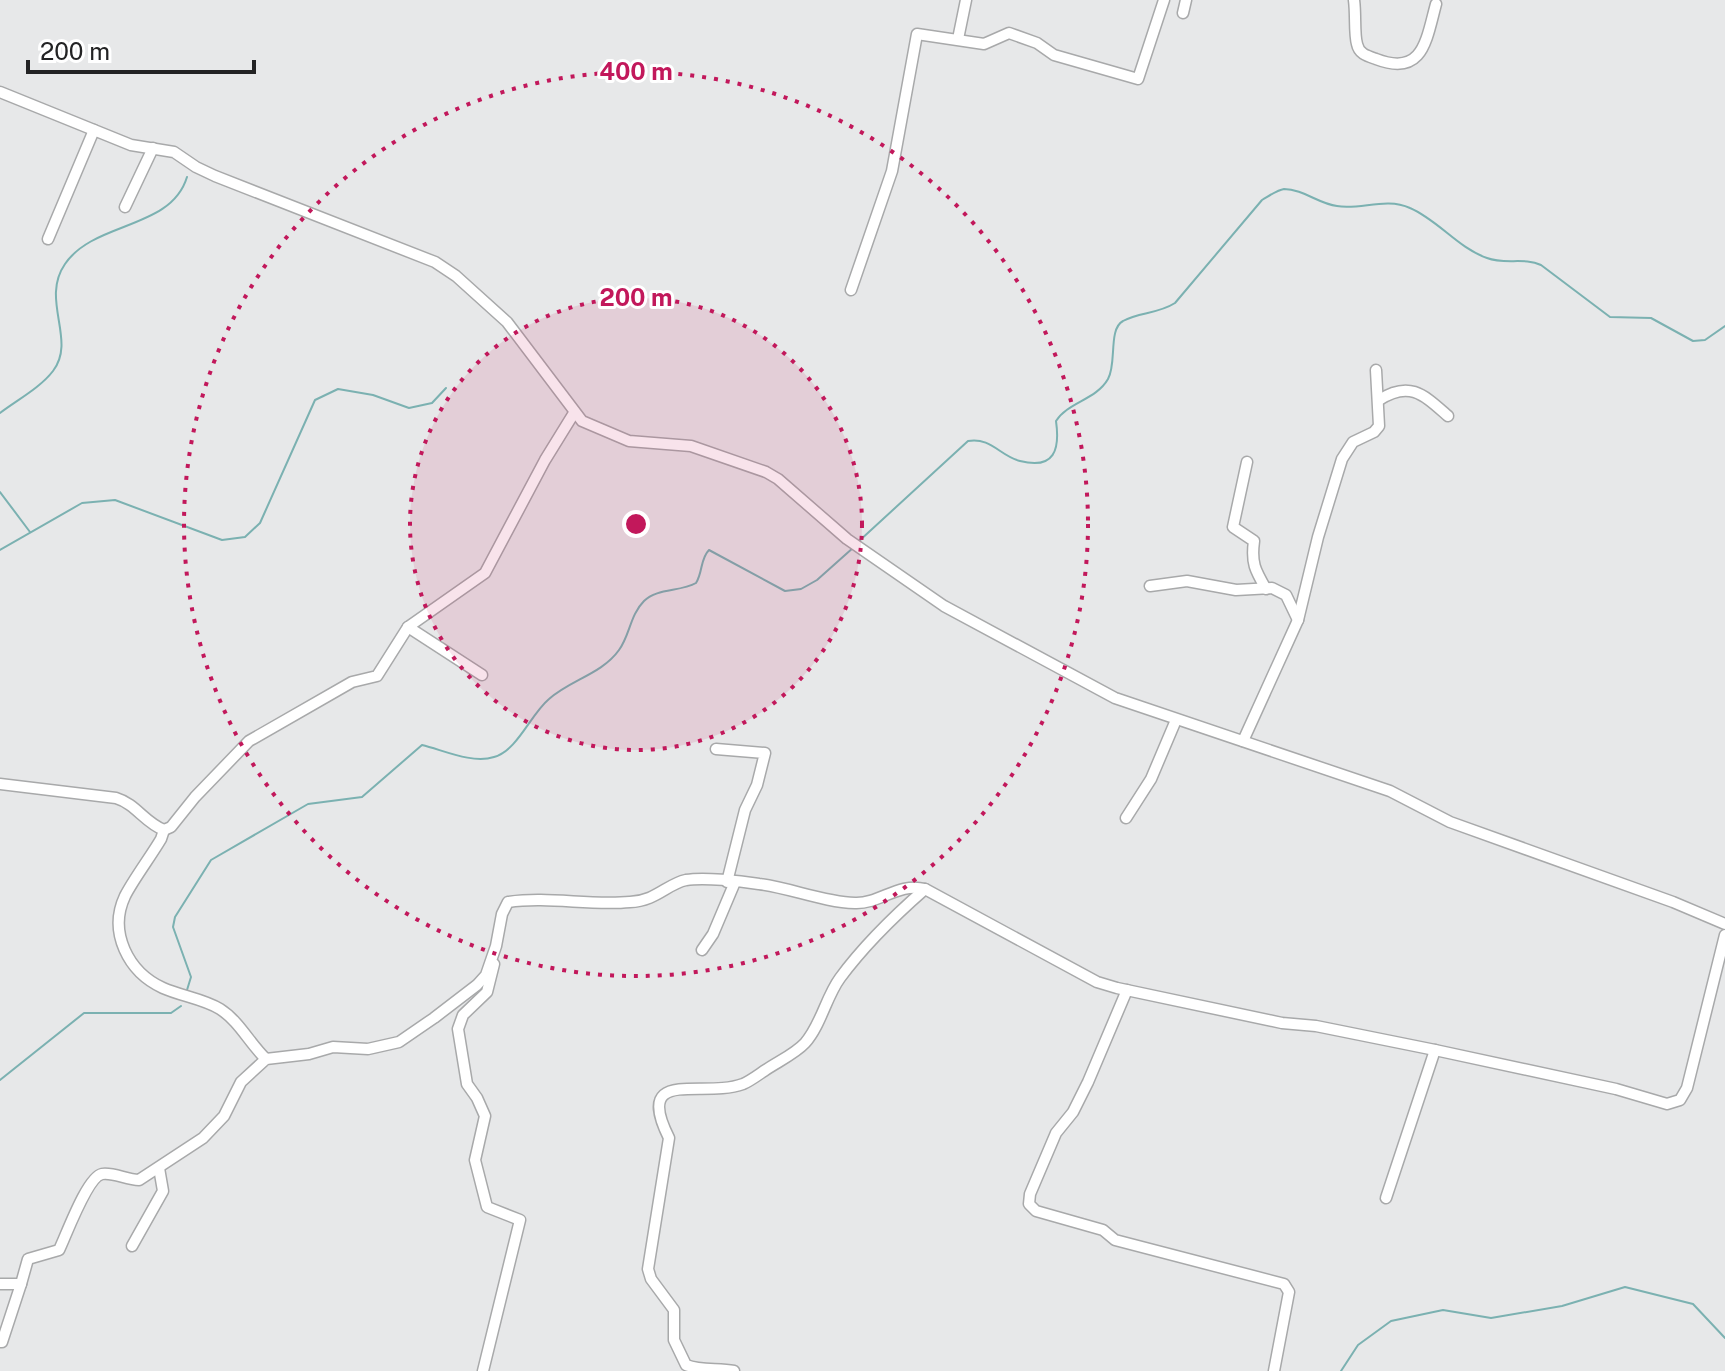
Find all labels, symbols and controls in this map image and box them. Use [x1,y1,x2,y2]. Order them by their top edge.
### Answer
scale bar [28,24,254,74]
text: 200 m [40,37,110,65]
text: 400 m [599,57,673,85]
text: 200 m [599,283,673,311]
centre of rings [622,510,650,538]

